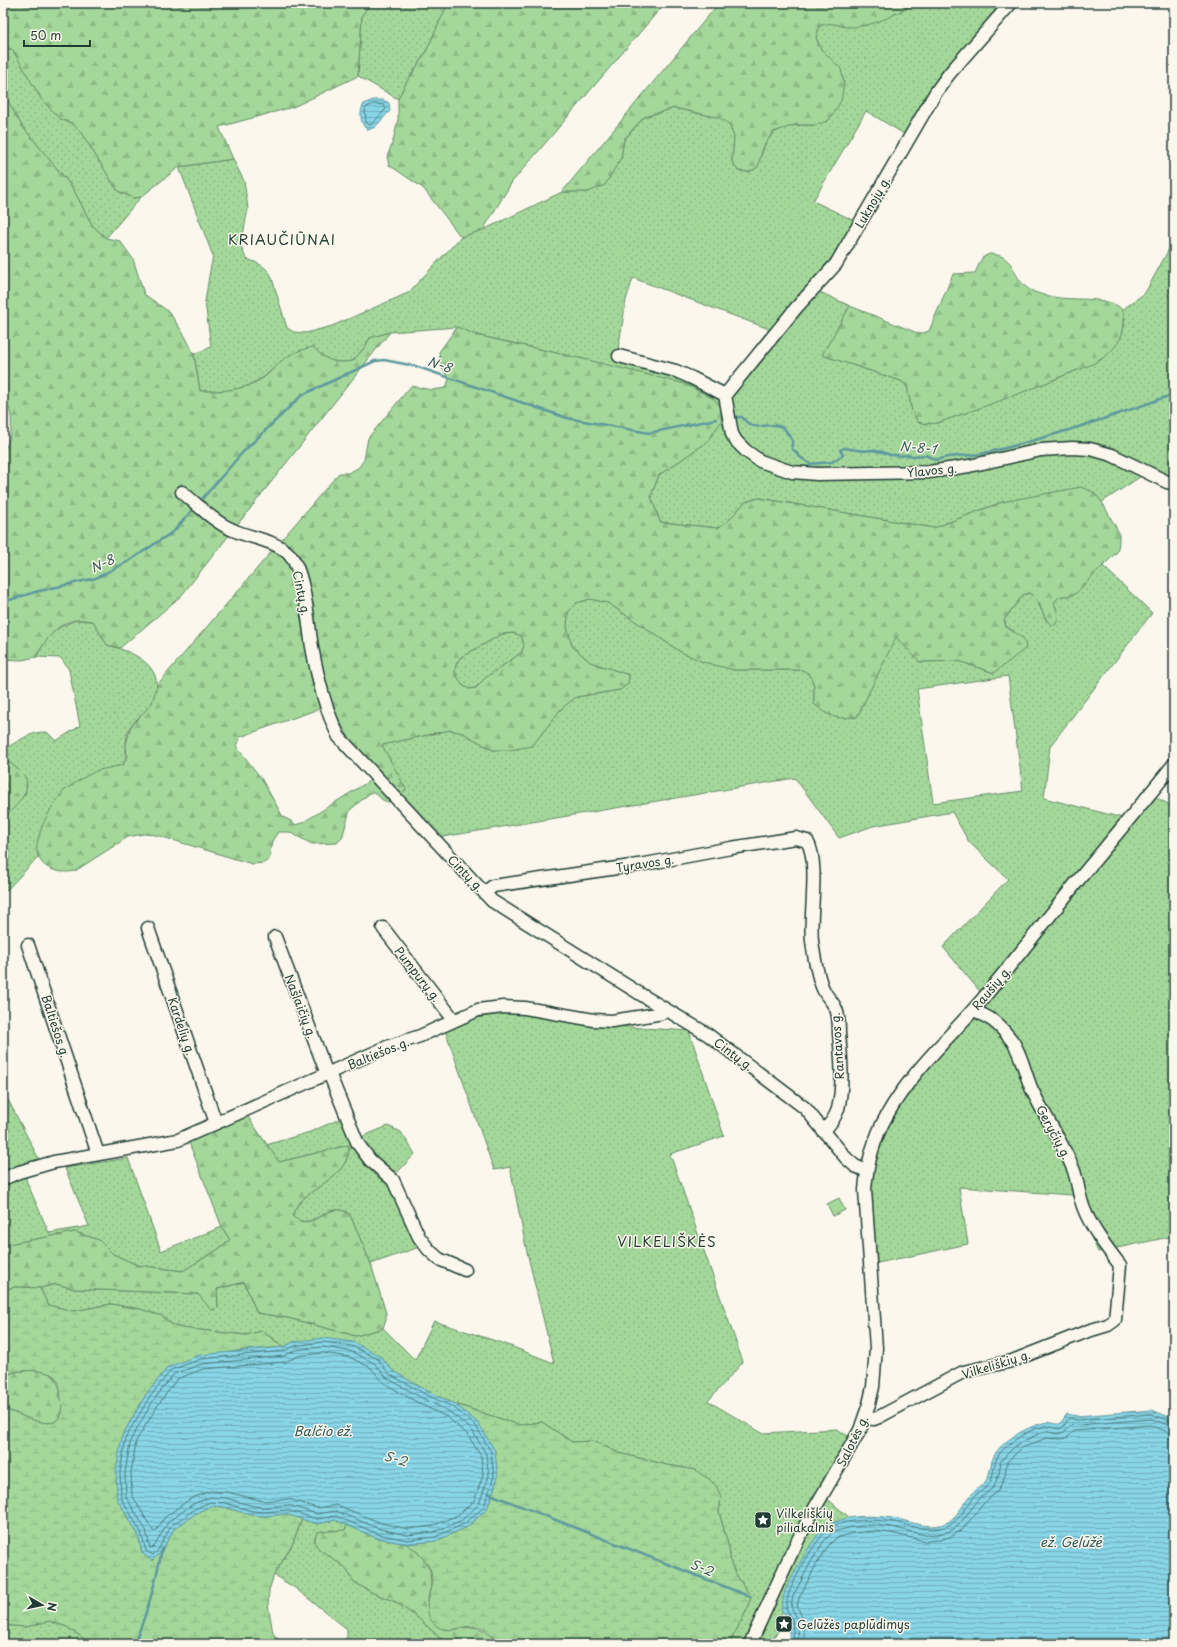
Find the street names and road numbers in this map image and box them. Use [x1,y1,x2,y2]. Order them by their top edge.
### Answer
street label: Luknojų g. [850,173,894,231]
street label: Ylavos g. [906,458,958,482]
street label: Cintų g. [288,569,316,617]
street label: Cintų g. [444,850,488,896]
street label: Tyravos g. [615,850,675,876]
street label: Pumpurų g. [391,942,445,1006]
street label: Raušių g. [967,962,1015,1014]
street label: Našlaičių g. [281,971,321,1041]
street label: Baltiešos g. [37,992,75,1060]
street label: Kardelių g. [164,995,200,1057]
street label: Rantavos g. [826,1012,848,1080]
street label: Baltiešos g. [344,1032,412,1074]
street label: Cintų g. [710,1033,758,1075]
street label: Geryčių g. [1032,1102,1076,1162]
street label: Vilkeliškių g. [959,1345,1033,1383]
street label: Salotės g. [832,1412,872,1470]

